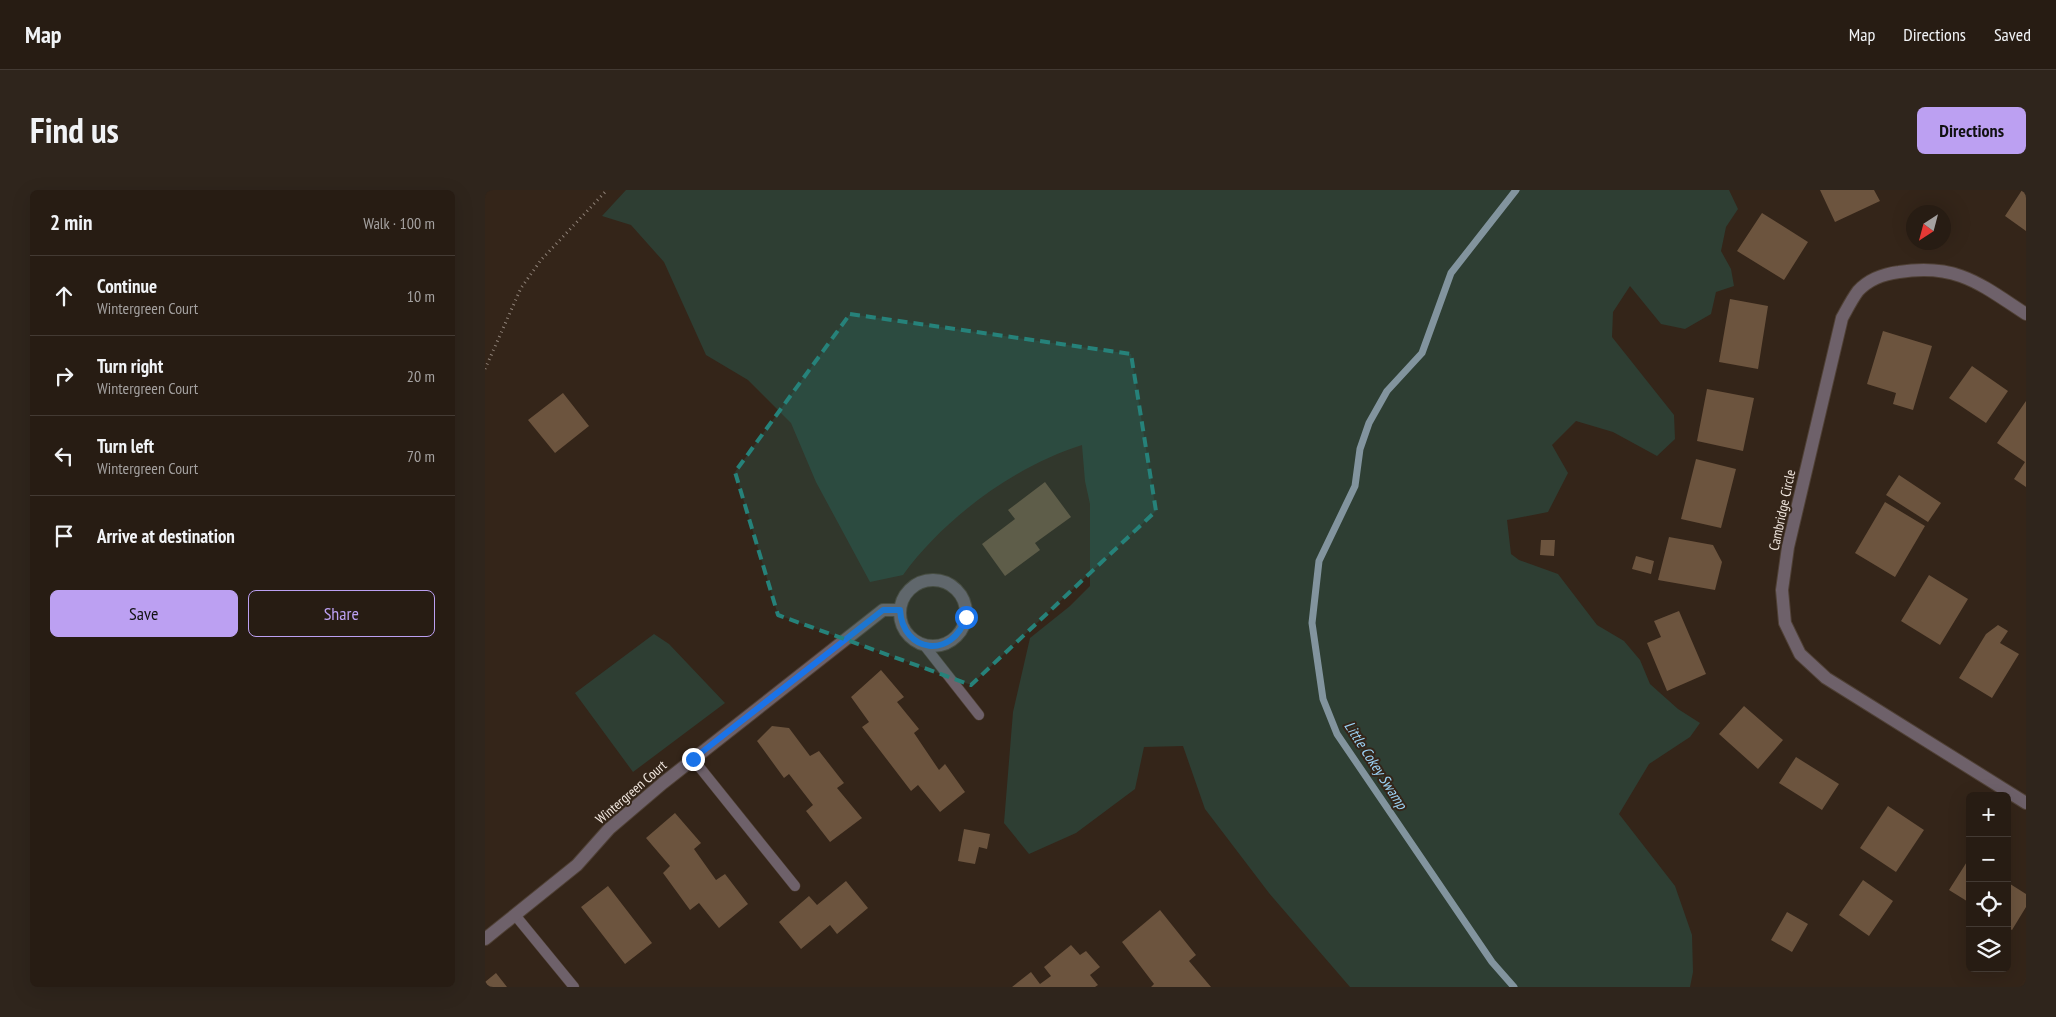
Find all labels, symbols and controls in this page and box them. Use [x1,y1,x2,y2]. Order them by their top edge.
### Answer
text: Map [25,19,62,50]
text: Map [1849,23,1875,46]
text: Directions [1903,23,1966,46]
text: Saved [1994,23,2031,46]
text: Find us [30,107,119,153]
button: Directions [1917,107,2026,154]
north arrow [1906,205,1951,250]
text: 2 min [50,209,92,236]
text: Walk · 100 m [363,213,435,233]
text: Continue [97,274,157,298]
icon: ahead [50,282,78,310]
text: 10 m [407,286,435,306]
text: Wintergreen Court [97,298,198,318]
text: Turn right [97,354,163,378]
icon: right [50,362,78,390]
text: 20 m [407,366,435,386]
text: Wintergreen Court [97,378,198,398]
text: Turn left [97,434,154,458]
icon: left [50,442,78,470]
text: 70 m [407,446,435,466]
text: Wintergreen Court [97,458,198,478]
street label: Cambridge Circle [1765,468,1799,552]
icon: arrive [50,522,78,550]
text: Arrive at destination [97,524,235,548]
button: Save [50,590,238,637]
button: Share [248,590,435,637]
route start [955,606,978,629]
water label: Little Cokey Swamp [1341,717,1412,814]
route end [682,748,705,771]
street label: Wintergreen Court [592,756,670,828]
map controls [1966,792,2011,972]
button: + [1966,792,2011,837]
button: − [1966,837,2011,882]
button: locate [1966,882,2011,927]
button: layers [1966,927,2011,972]

